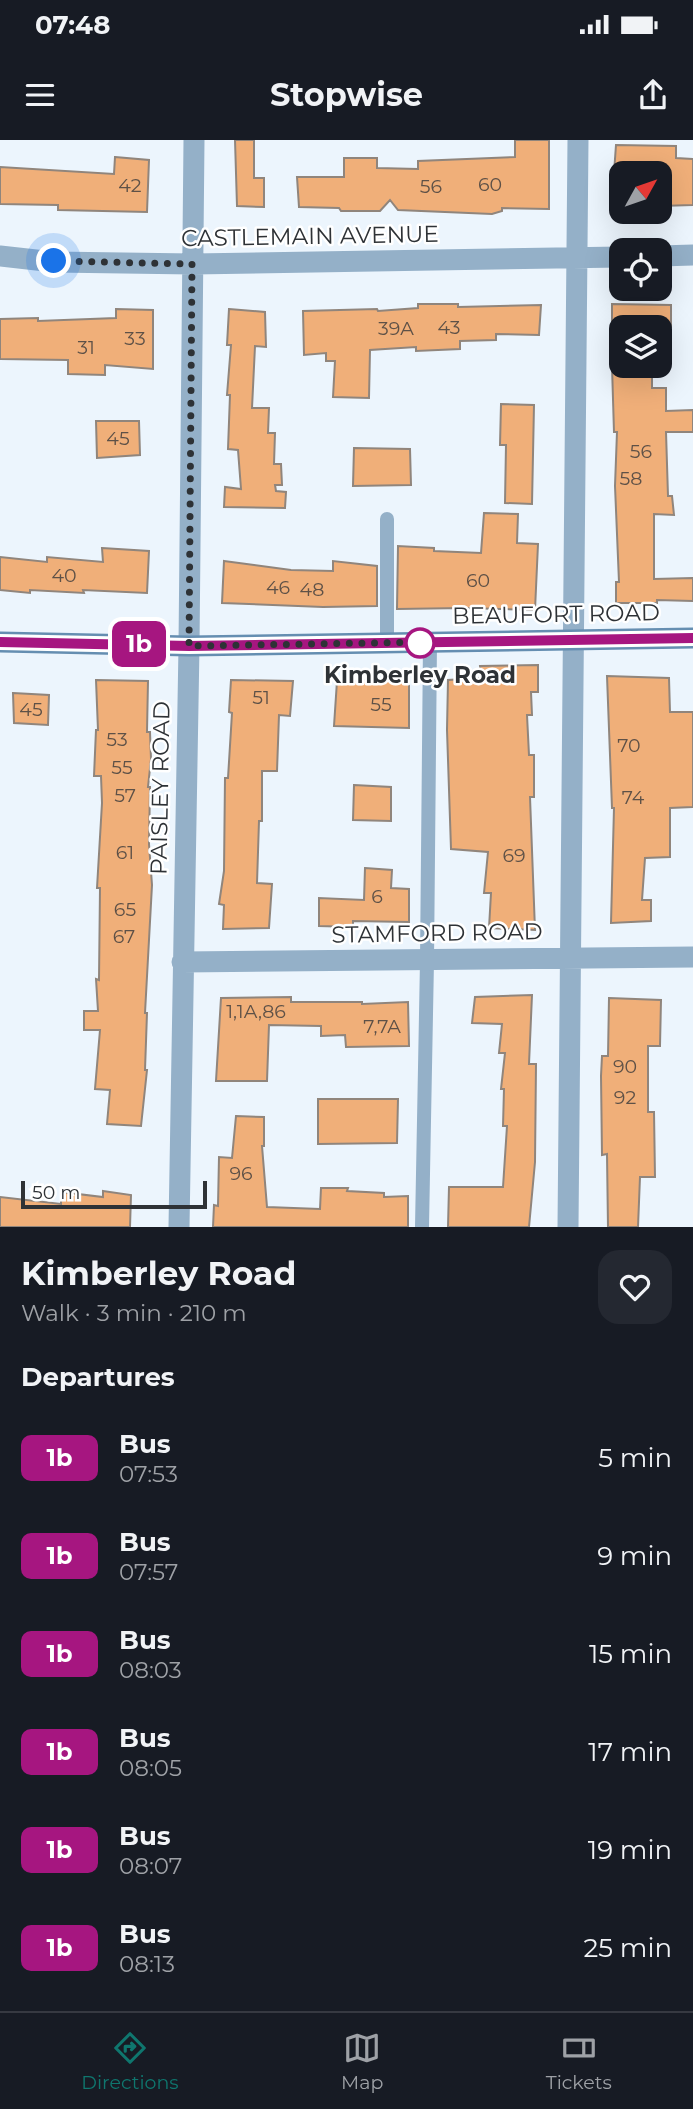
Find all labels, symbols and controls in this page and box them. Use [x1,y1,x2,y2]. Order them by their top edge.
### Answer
text: 07:48 [35,9,110,41]
text: Stopwise [270,75,423,114]
icon: menu [21,76,59,114]
icon: share [634,76,672,114]
north arrow [609,161,672,224]
map controls [609,161,672,378]
house number: 60 [478,173,502,196]
house number: 42 [118,174,142,197]
house number: 56 [420,175,442,198]
street label: CASTLEMAIN AVENUE [181,220,439,252]
button: locate [609,238,672,301]
your location [36,243,71,278]
button: layers [609,315,672,378]
house number: 43 [438,316,461,339]
house number: 39A [378,317,414,340]
house number: 33 [124,327,146,350]
house number: 31 [77,336,95,359]
house number: 45 [106,427,130,450]
house number: 56 [630,440,652,463]
house number: 58 [620,467,642,490]
house number: 40 [51,564,77,587]
house number: 60 [466,569,490,592]
house number: 46 [266,576,290,599]
house number: 48 [300,578,324,601]
street label: BEAUFORT ROAD [452,598,660,630]
line badge: 1b [108,621,170,667]
marker: Kimberley Road [405,628,435,658]
text: 1b [126,629,152,658]
place label: Kimberley Road [324,661,516,689]
house number: 51 [252,686,270,709]
house number: 55 [370,693,392,716]
house number: 45 [19,698,43,721]
street label: PAISLEY ROAD [144,701,176,875]
house number: 53 [106,728,128,751]
house number: 70 [617,734,641,757]
house number: 55 [111,756,133,779]
house number: 57 [114,784,136,807]
house number: 74 [622,786,645,809]
house number: 61 [116,841,134,864]
house number: 69 [502,844,526,867]
house number: 6 [371,885,383,908]
house number: 65 [114,898,136,921]
street label: STAMFORD ROAD [331,917,543,949]
house number: 67 [113,925,135,948]
house number: 1,1A,86 [226,1000,286,1023]
house number: 7,7A [363,1015,401,1038]
house number: 90 [613,1055,637,1078]
house number: 92 [614,1086,636,1109]
house number: 96 [229,1162,253,1185]
scale bar [21,1178,206,1210]
text: 50 m [32,1181,80,1204]
button: heart [598,1250,672,1324]
text: Kimberley Road [21,1253,296,1293]
text: Walk · 3 min · 210 m [21,1299,247,1327]
text: Departures [21,1361,175,1393]
text: Bus [119,1428,171,1460]
text: 5 min [598,1442,672,1474]
text: 1b [47,1443,72,1472]
text: 07:53 [119,1460,178,1488]
text: Bus [119,1526,171,1558]
text: 9 min [597,1540,672,1572]
text: 1b [47,1541,72,1570]
text: 07:57 [119,1558,178,1586]
text: Bus [119,1624,171,1656]
text: 15 min [589,1638,672,1670]
text: 1b [47,1639,72,1668]
text: 08:03 [119,1656,182,1684]
text: Bus [119,1722,171,1754]
text: 17 min [588,1736,672,1768]
text: 1b [47,1737,72,1766]
text: 08:05 [119,1754,182,1782]
text: Bus [119,1820,171,1852]
text: 19 min [588,1834,672,1866]
text: 1b [47,1835,72,1864]
text: 08:07 [119,1852,182,1880]
text: Bus [119,1918,171,1950]
text: 25 min [584,1932,672,1964]
text: 1b [47,1933,72,1962]
text: 08:13 [119,1950,175,1978]
tab: Directions [81,2029,179,2094]
tab: Map [341,2029,383,2094]
tab: Tickets [546,2029,612,2094]

